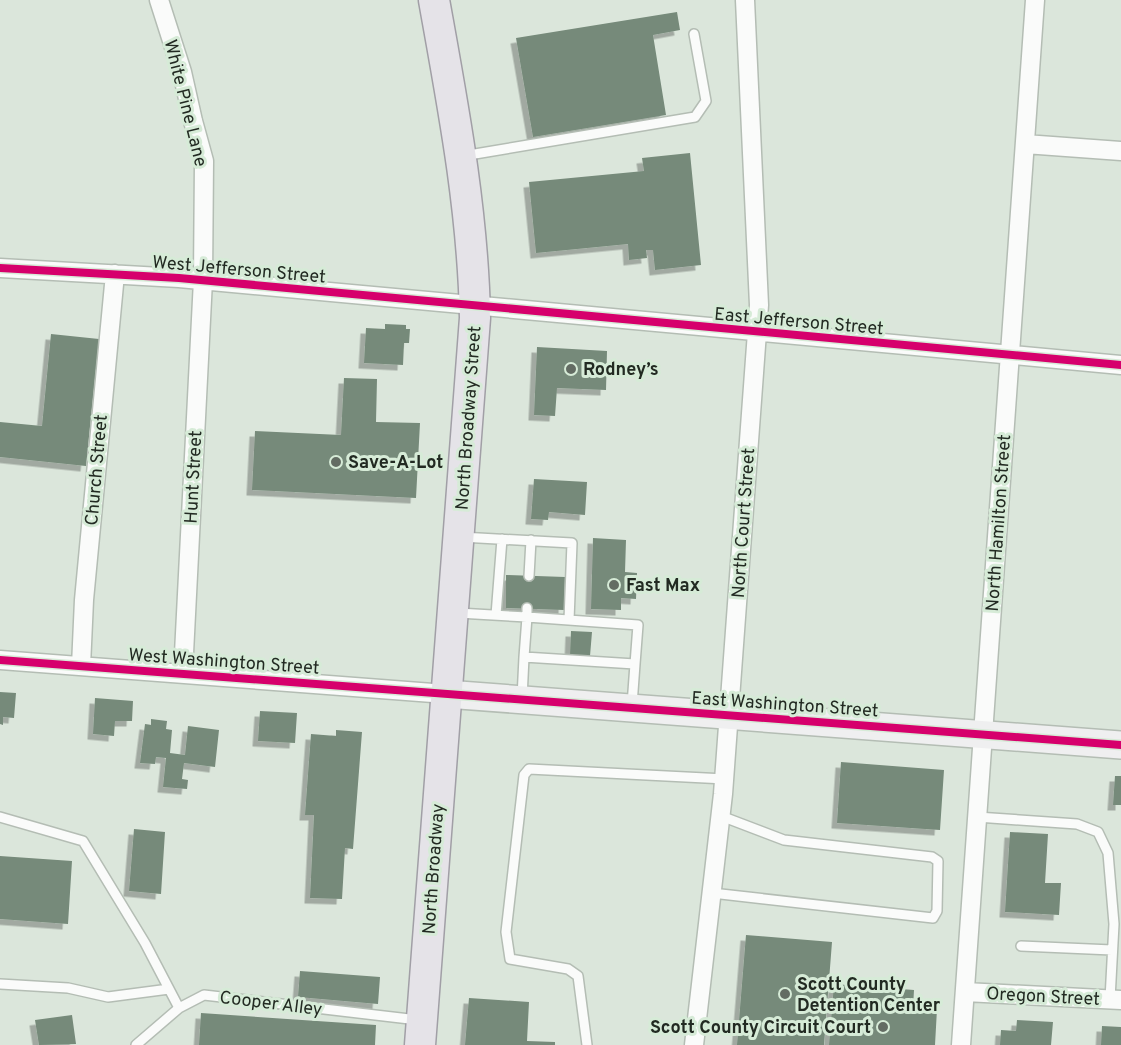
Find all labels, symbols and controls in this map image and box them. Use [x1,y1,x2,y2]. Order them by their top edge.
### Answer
street label: White Pine Lane [158,37,211,169]
street label: West Jefferson Street [151,251,327,290]
street label: East Jefferson Street [713,304,885,341]
street label: North Broadway Street [452,325,487,511]
place label: Rodney’s [583,359,659,382]
marker: Rodney’s [564,362,578,376]
street label: Church Street [81,414,114,527]
street label: Hunt Street [181,430,208,524]
street label: North Hamilton Street [982,434,1017,612]
street label: North Court Street [728,447,761,599]
place label: Save-A-Lot [348,452,443,475]
marker: Save-A-Lot [329,455,343,469]
place label: Fast Max [626,575,700,598]
marker: Fast Max [607,578,621,592]
street label: West Washington Street [128,644,320,681]
street label: East Washington Street [691,687,879,724]
street label: North Broadway [418,803,451,935]
place label: Scott County Detention Center [797,974,941,1018]
street label: Oregon Street [986,983,1100,1012]
street label: Cooper Alley [218,987,324,1022]
marker: Scott County Detention Center [778,987,792,1001]
place label: Scott County Circuit Court [650,1017,871,1040]
marker: Scott County Circuit Court [876,1020,890,1034]

